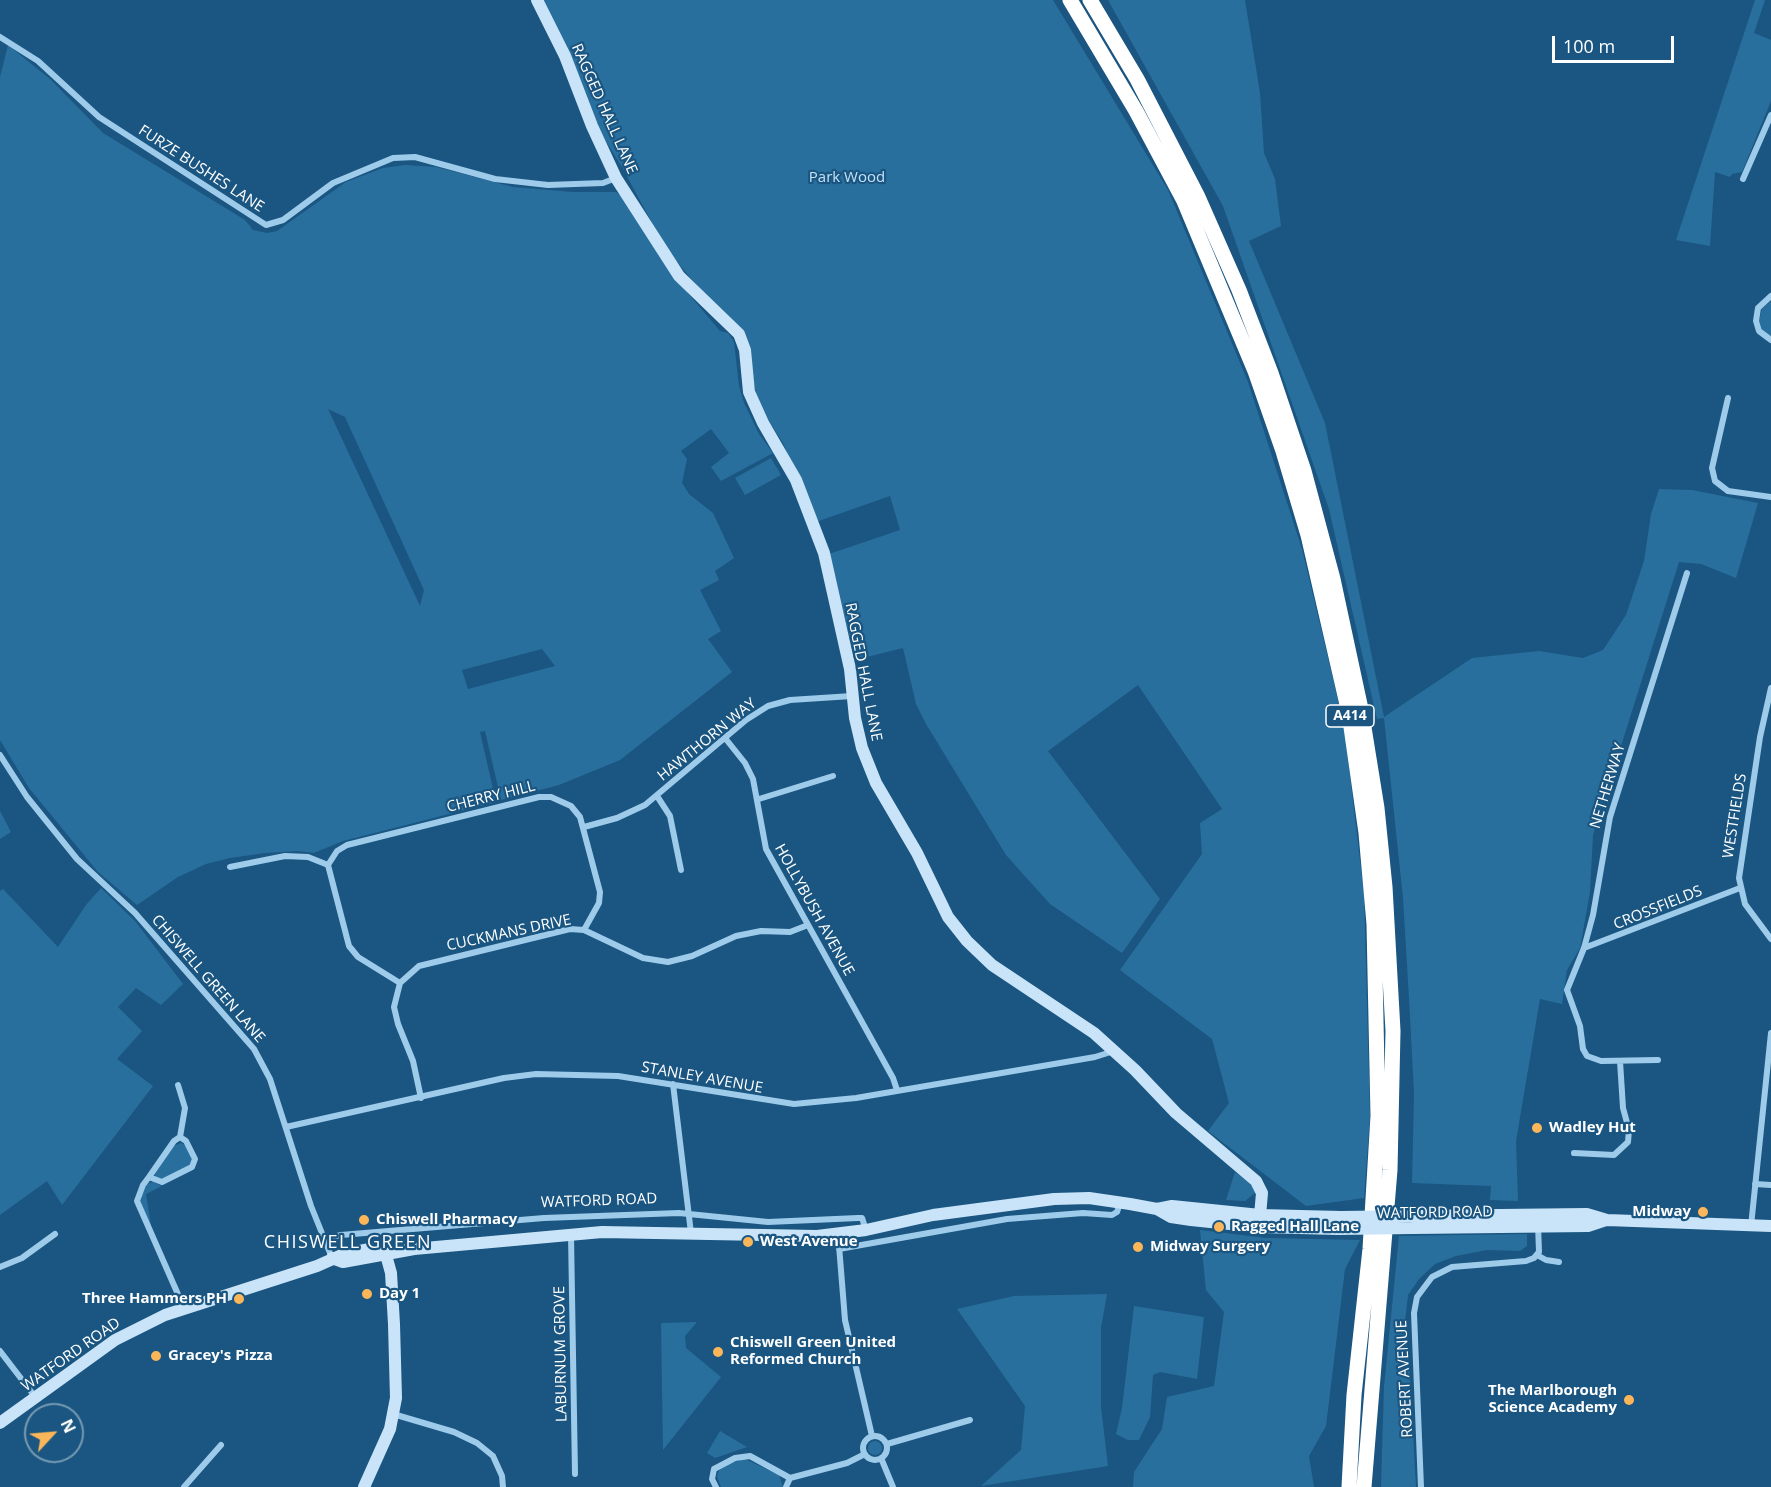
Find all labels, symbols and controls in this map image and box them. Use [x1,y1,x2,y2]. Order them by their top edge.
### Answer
scale bar [1555,24,1676,62]
text: 100 m [1563,34,1615,58]
street label: RAGGED HALL LANE [567,41,641,177]
street label: FURZE BUSHES LANE [135,122,267,216]
park label: Park Wood [809,169,885,187]
street label: RAGGED HALL LANE [841,601,885,743]
street label: HAWTHORN WAY [654,695,760,785]
road number: A414 [1326,705,1374,727]
street label: NETHERWAY [1586,741,1630,831]
street label: WESTFIELDS [1719,772,1751,860]
street label: CHERRY HILL [445,777,537,817]
street label: HOLLYBUSH AVENUE [770,841,858,979]
street label: CROSSFIELDS [1611,882,1705,934]
street label: CHISWELL GREEN LANE [148,911,268,1047]
street label: CUCKMANS DRIVE [445,911,573,955]
street label: STANLEY AVENUE [640,1058,764,1098]
place label: Wadley Hut [1549,1119,1636,1137]
marker: Wadley Hut [1530,1121,1544,1135]
street label: WATFORD ROAD [541,1190,657,1212]
street label: WATFORD ROAD [1377,1203,1493,1223]
place label: Midway [1632,1203,1691,1221]
marker: Midway [1696,1205,1710,1219]
place label: Chiswell Pharmacy [376,1211,517,1229]
marker: Chiswell Pharmacy [357,1213,371,1227]
place label: Ragged Hall Lane [1231,1218,1359,1236]
marker: Ragged Hall Lane [1212,1220,1226,1234]
district label: CHISWELL GREEN [264,1232,432,1254]
place label: West Avenue [760,1233,858,1251]
marker: West Avenue [741,1235,755,1249]
place label: Midway Surgery [1150,1238,1270,1256]
marker: Midway Surgery [1131,1240,1145,1254]
place label: Day 1 [379,1285,420,1303]
street label: LABURNUM GROVE [551,1286,571,1422]
marker: Day 1 [360,1287,374,1301]
place label: Three Hammers PH [82,1290,227,1308]
marker: Three Hammers PH [232,1292,246,1306]
street label: WATFORD ROAD [18,1314,124,1396]
street label: ROBERT AVENUE [1393,1320,1417,1438]
place label: Chiswell Green United Reformed Church [730,1334,896,1369]
marker: Chiswell Green United Reformed Church [711,1345,725,1359]
place label: Gracey's Pizza [168,1347,273,1365]
marker: Gracey's Pizza [149,1349,163,1363]
place label: The Marlborough Science Academy [1488,1382,1617,1417]
marker: The Marlborough Science Academy [1622,1393,1636,1407]
north arrow [24,1403,84,1463]
text: N [56,1415,81,1437]

